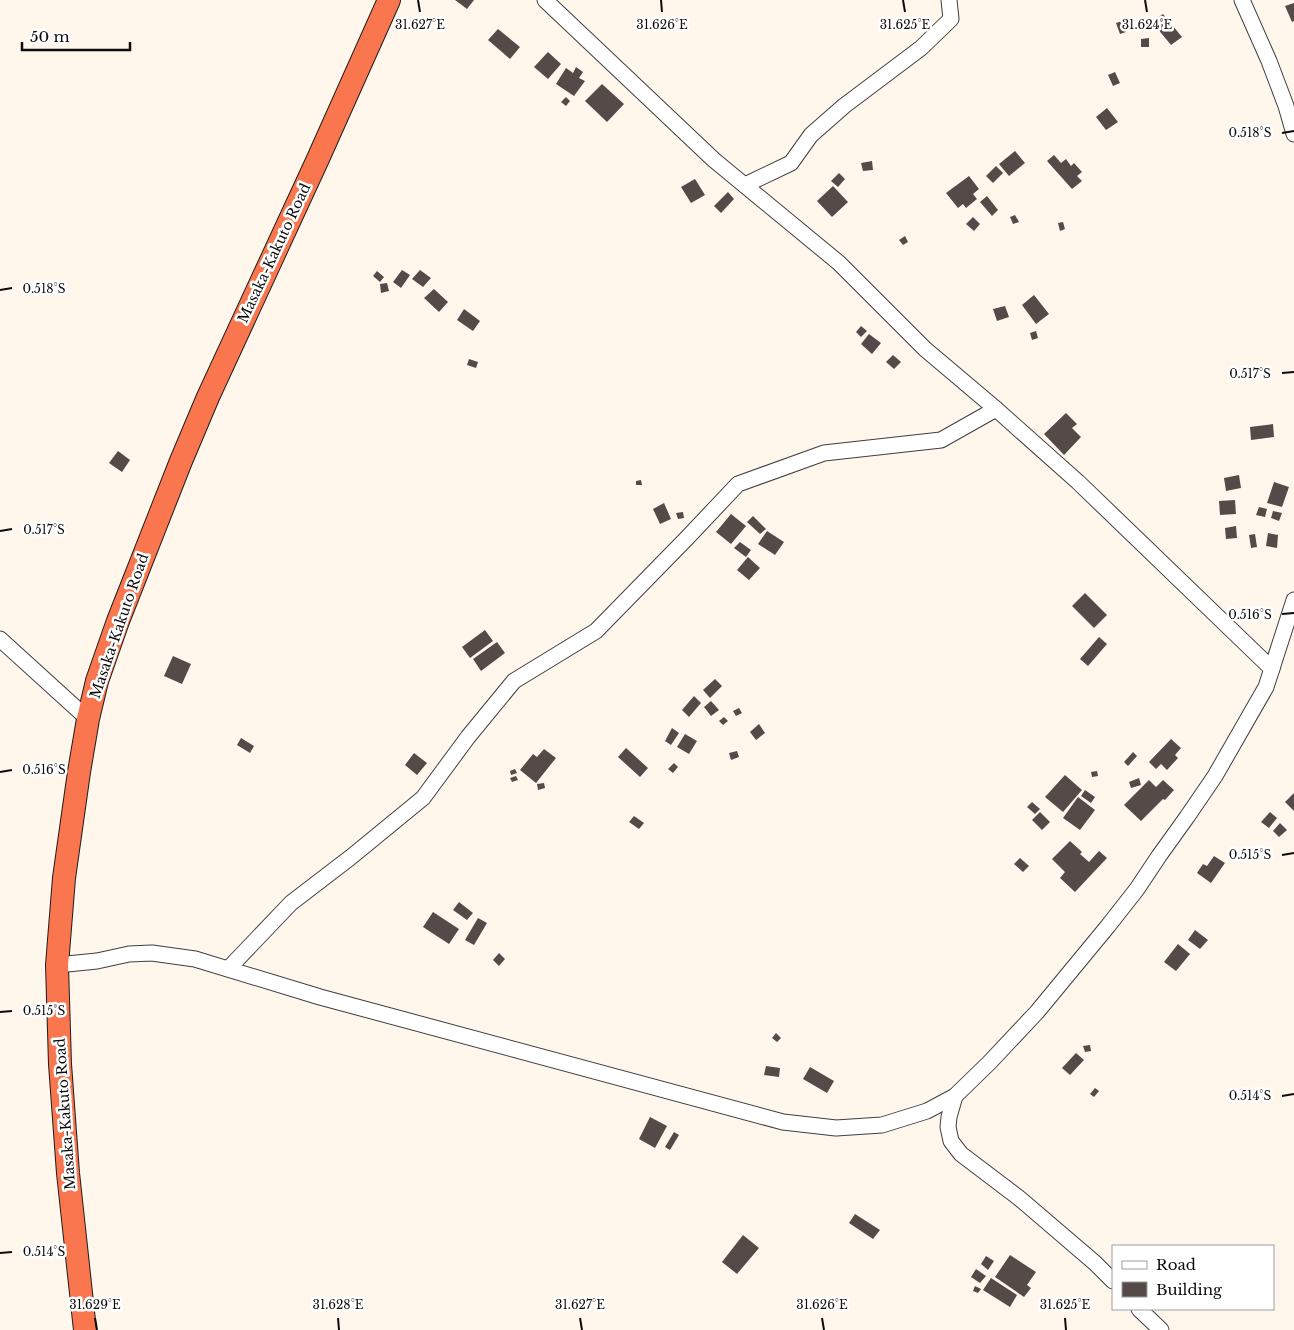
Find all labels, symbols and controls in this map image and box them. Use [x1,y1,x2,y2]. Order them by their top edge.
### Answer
text: 31.627°E [395,17,445,32]
text: 31.626°E [636,17,688,32]
text: 31.625°E [880,17,931,32]
text: 31.624°E [1122,17,1173,32]
scale bar [22,20,130,52]
text: 50 m [30,27,70,46]
text: 0.518°S [1229,125,1272,140]
street label: Masaka-Kakuto Road [234,180,315,326]
text: 0.518°S [23,281,66,296]
text: 0.517°S [1229,366,1271,381]
text: 0.517°S [23,522,65,537]
street label: Masaka-Kakuto Road [86,551,152,701]
text: 0.516°S [1228,607,1272,622]
text: 0.516°S [22,762,66,777]
text: 0.515°S [1229,847,1271,862]
text: 0.515°S [23,1003,65,1018]
street label: Masaka-Kakuto Road [51,1037,79,1191]
text: 0.514°S [1229,1088,1271,1103]
text: 0.514°S [23,1244,65,1259]
legend [1112,1245,1274,1310]
text: Road [1156,1255,1196,1274]
text: Building [1156,1280,1223,1299]
text: 31.629°E [69,1297,121,1312]
text: 31.628°E [312,1297,364,1312]
text: 31.627°E [555,1297,605,1312]
text: 31.626°E [796,1297,848,1312]
text: 31.625°E [1040,1297,1091,1312]

